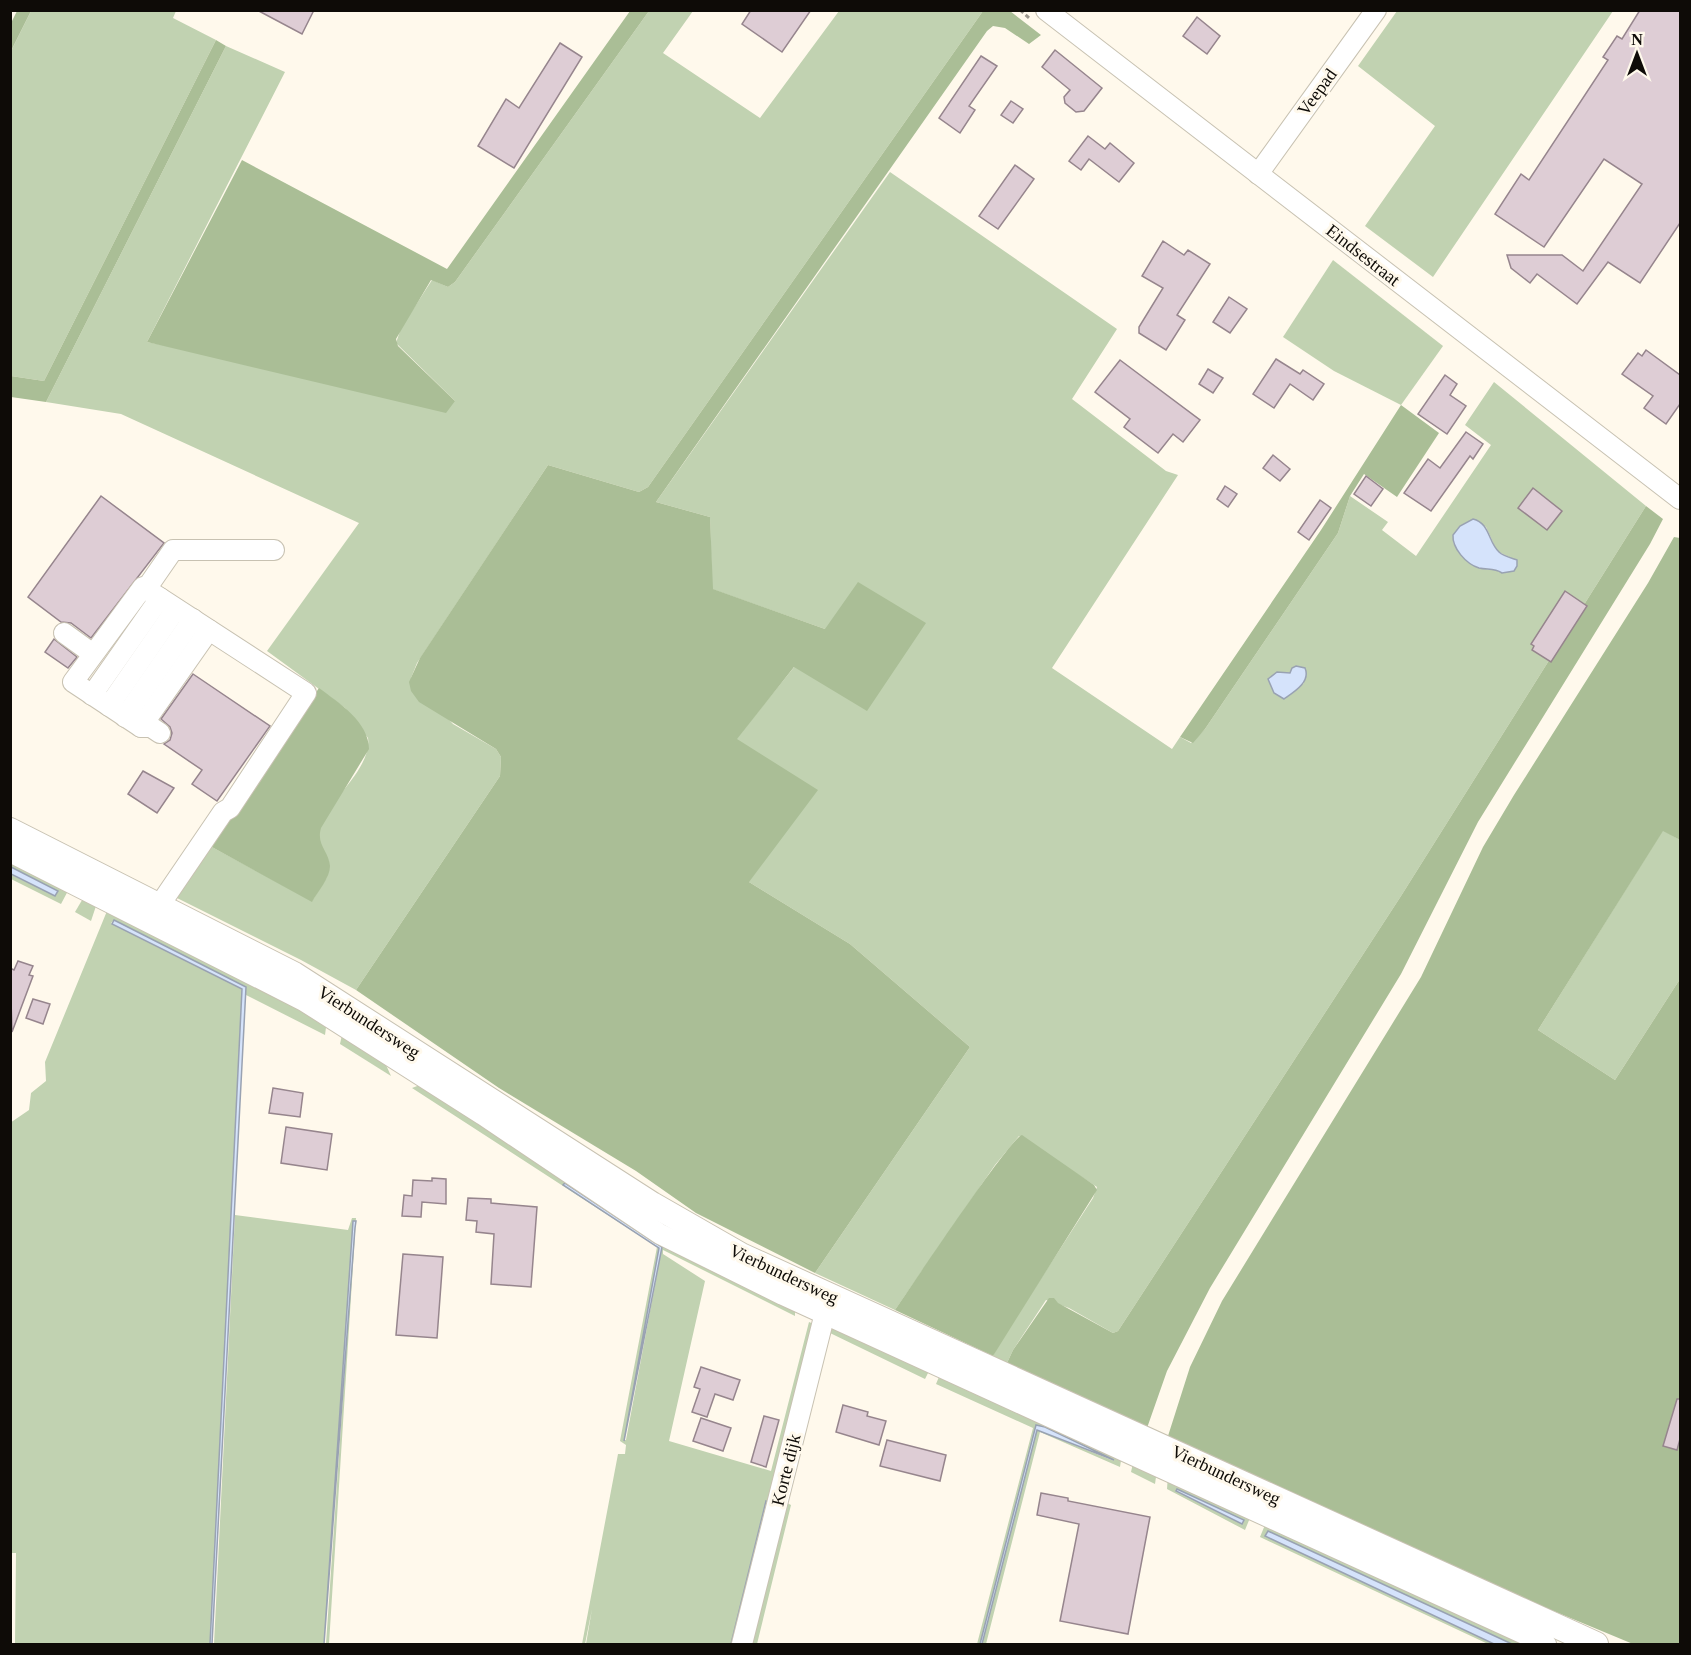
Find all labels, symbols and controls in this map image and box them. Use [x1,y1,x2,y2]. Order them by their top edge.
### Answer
north arrow [1607,24,1667,84]
text: N [1631,31,1643,48]
street label: Veepad [1293,65,1341,119]
street label: Eindsestraat [1322,220,1404,290]
street label: Vierbundersweg [314,982,424,1062]
street label: Vierbundersweg [726,1240,842,1308]
street label: Korte dijk [767,1432,805,1508]
street label: Vierbundersweg [1168,1441,1284,1509]

